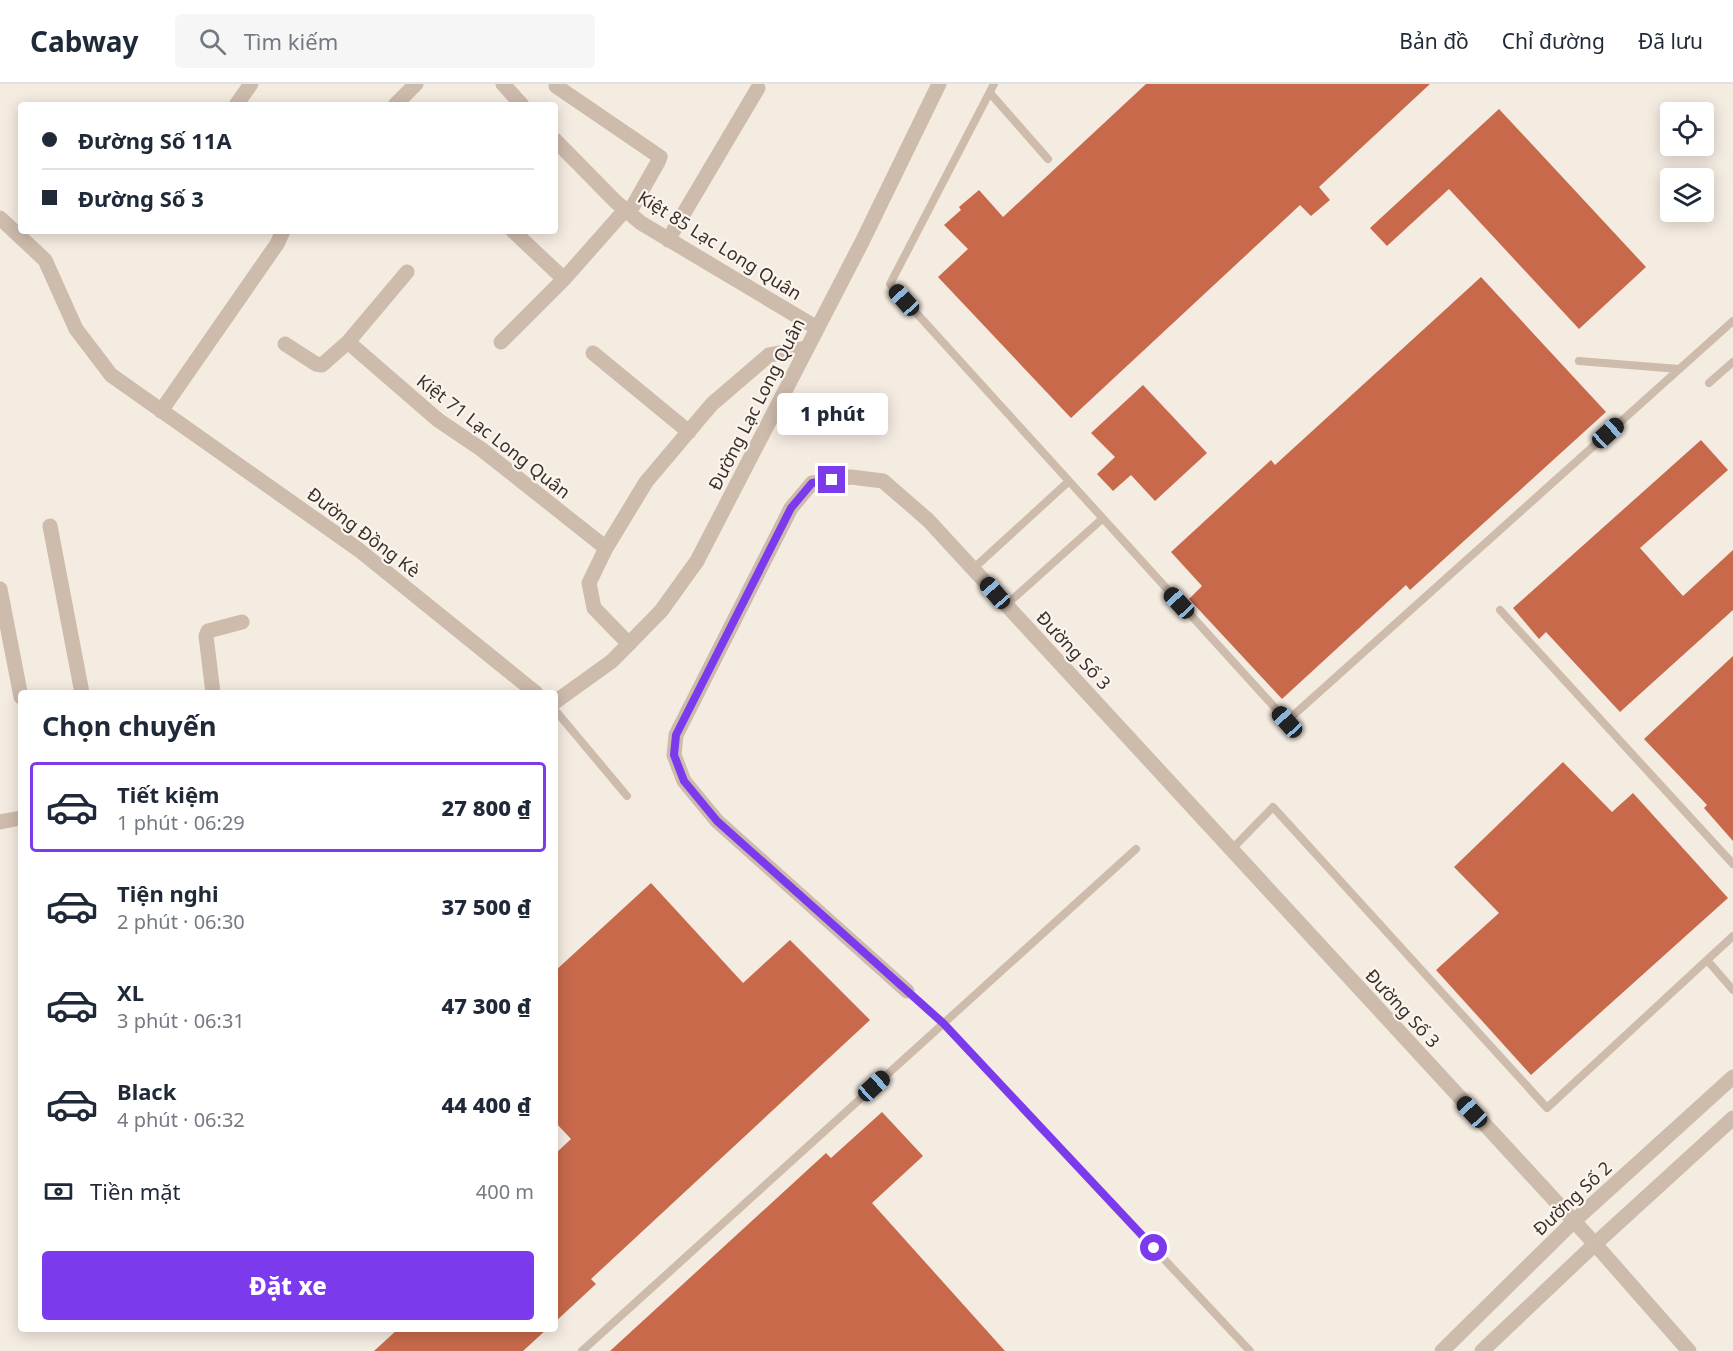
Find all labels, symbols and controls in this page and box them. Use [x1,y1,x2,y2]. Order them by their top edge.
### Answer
search box [175,14,595,68]
text: Cabway [30,22,139,60]
icon: search [196,25,229,58]
text: Tìm kiếm [244,26,338,56]
text: Bản đồ [1399,27,1469,55]
text: Chỉ đường [1502,27,1605,55]
text: Đã lưu [1638,27,1703,55]
map controls [1660,102,1714,222]
button: locate [1660,102,1714,156]
text: Đường Số 11A [78,125,232,155]
button: layers [1660,168,1714,222]
text: Đường Số 3 [78,183,204,213]
street label: Kiệt 85 Lạc Long Quân [634,185,806,305]
car [885,281,923,319]
street label: Đường Lạc Long Quân [702,314,810,494]
street label: Kiệt 71 Lạc Long Quân [412,368,576,504]
callout: 1 phút [776,393,888,435]
text: 1 phút [800,400,865,427]
car [1589,414,1627,452]
route end [818,466,845,493]
street label: Đường Đồng Kè [303,482,425,582]
car [976,574,1014,612]
car [1160,584,1198,622]
street label: Đường Số 3 [1031,606,1117,694]
car [1268,703,1306,741]
text: Chọn chuyến [42,707,216,744]
text: Tiết kiệm [117,779,219,809]
icon: car [45,780,99,834]
text: 27 800 ₫ [442,792,531,822]
text: 1 phút · 06:29 [117,809,245,836]
text: Tiện nghi [117,878,219,908]
icon: car [45,879,99,933]
text: 37 500 ₫ [442,891,531,921]
text: 2 phút · 06:30 [117,908,245,935]
street label: Đường Số 3 [1360,964,1446,1052]
text: XL [117,977,144,1007]
icon: car [45,978,99,1032]
text: 47 300 ₫ [442,990,531,1020]
text: 3 phút · 06:31 [117,1007,245,1034]
car [855,1067,893,1105]
text: Black [117,1076,176,1106]
icon: car [45,1077,99,1131]
text: 44 400 ₫ [442,1089,531,1119]
car [1453,1093,1491,1131]
text: 4 phút · 06:32 [117,1106,245,1133]
street label: Đường Số 2 [1528,1155,1616,1241]
icon: cash [42,1175,75,1208]
text: Tiền mặt [90,1176,181,1206]
text: 400 m [476,1178,534,1205]
route start [1140,1234,1167,1261]
button: Đặt xe [42,1251,534,1320]

